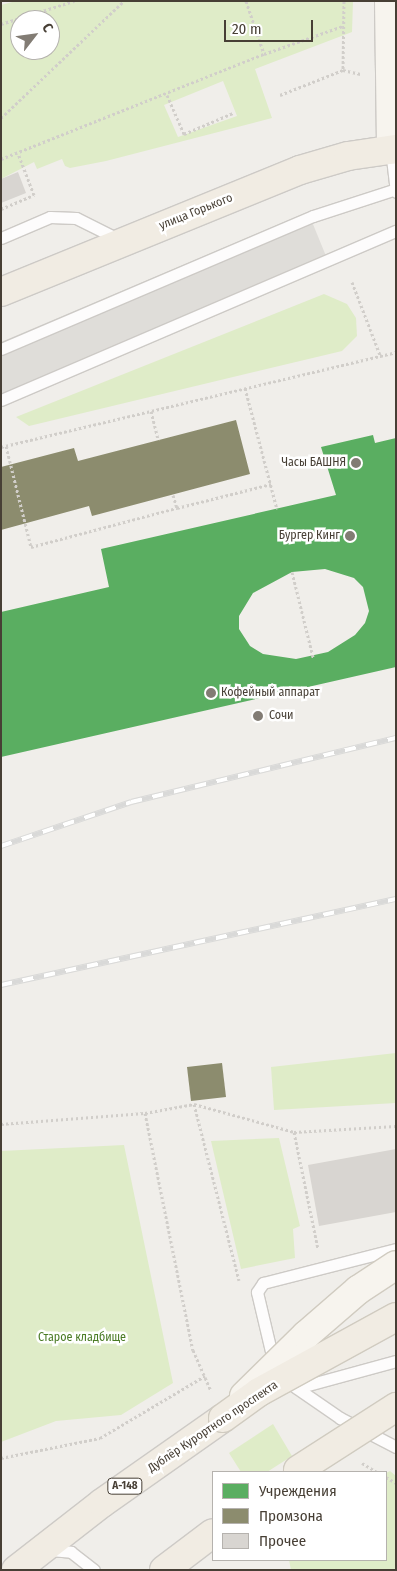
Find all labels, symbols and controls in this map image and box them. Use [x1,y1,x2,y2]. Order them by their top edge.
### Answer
north arrow [10,10,60,60]
scale bar [227,10,316,42]
text: С [38,20,57,35]
text: 20 m [232,20,262,38]
street label: улица Горького [157,191,235,233]
place label: Часы БАШНЯ [281,456,346,470]
marker: Часы БАШНЯ [350,457,362,469]
place label: Бургер Кинг [279,529,340,543]
marker: Бургер Кинг [344,530,356,542]
place label: Кофейный аппарат [221,686,320,700]
marker: Кофейный аппарат [205,687,217,699]
marker: Сочи [251,709,265,723]
place label: Сочи [269,709,294,723]
park label: Старое кладбище [38,1331,126,1345]
street label: Дублёр Курортного проспекта [145,1378,281,1476]
legend [212,1471,387,1561]
road number: А-148 [106,1478,144,1494]
text: Учреждения [259,1482,337,1500]
text: Промзона [259,1507,323,1525]
text: Прочее [259,1532,306,1550]

